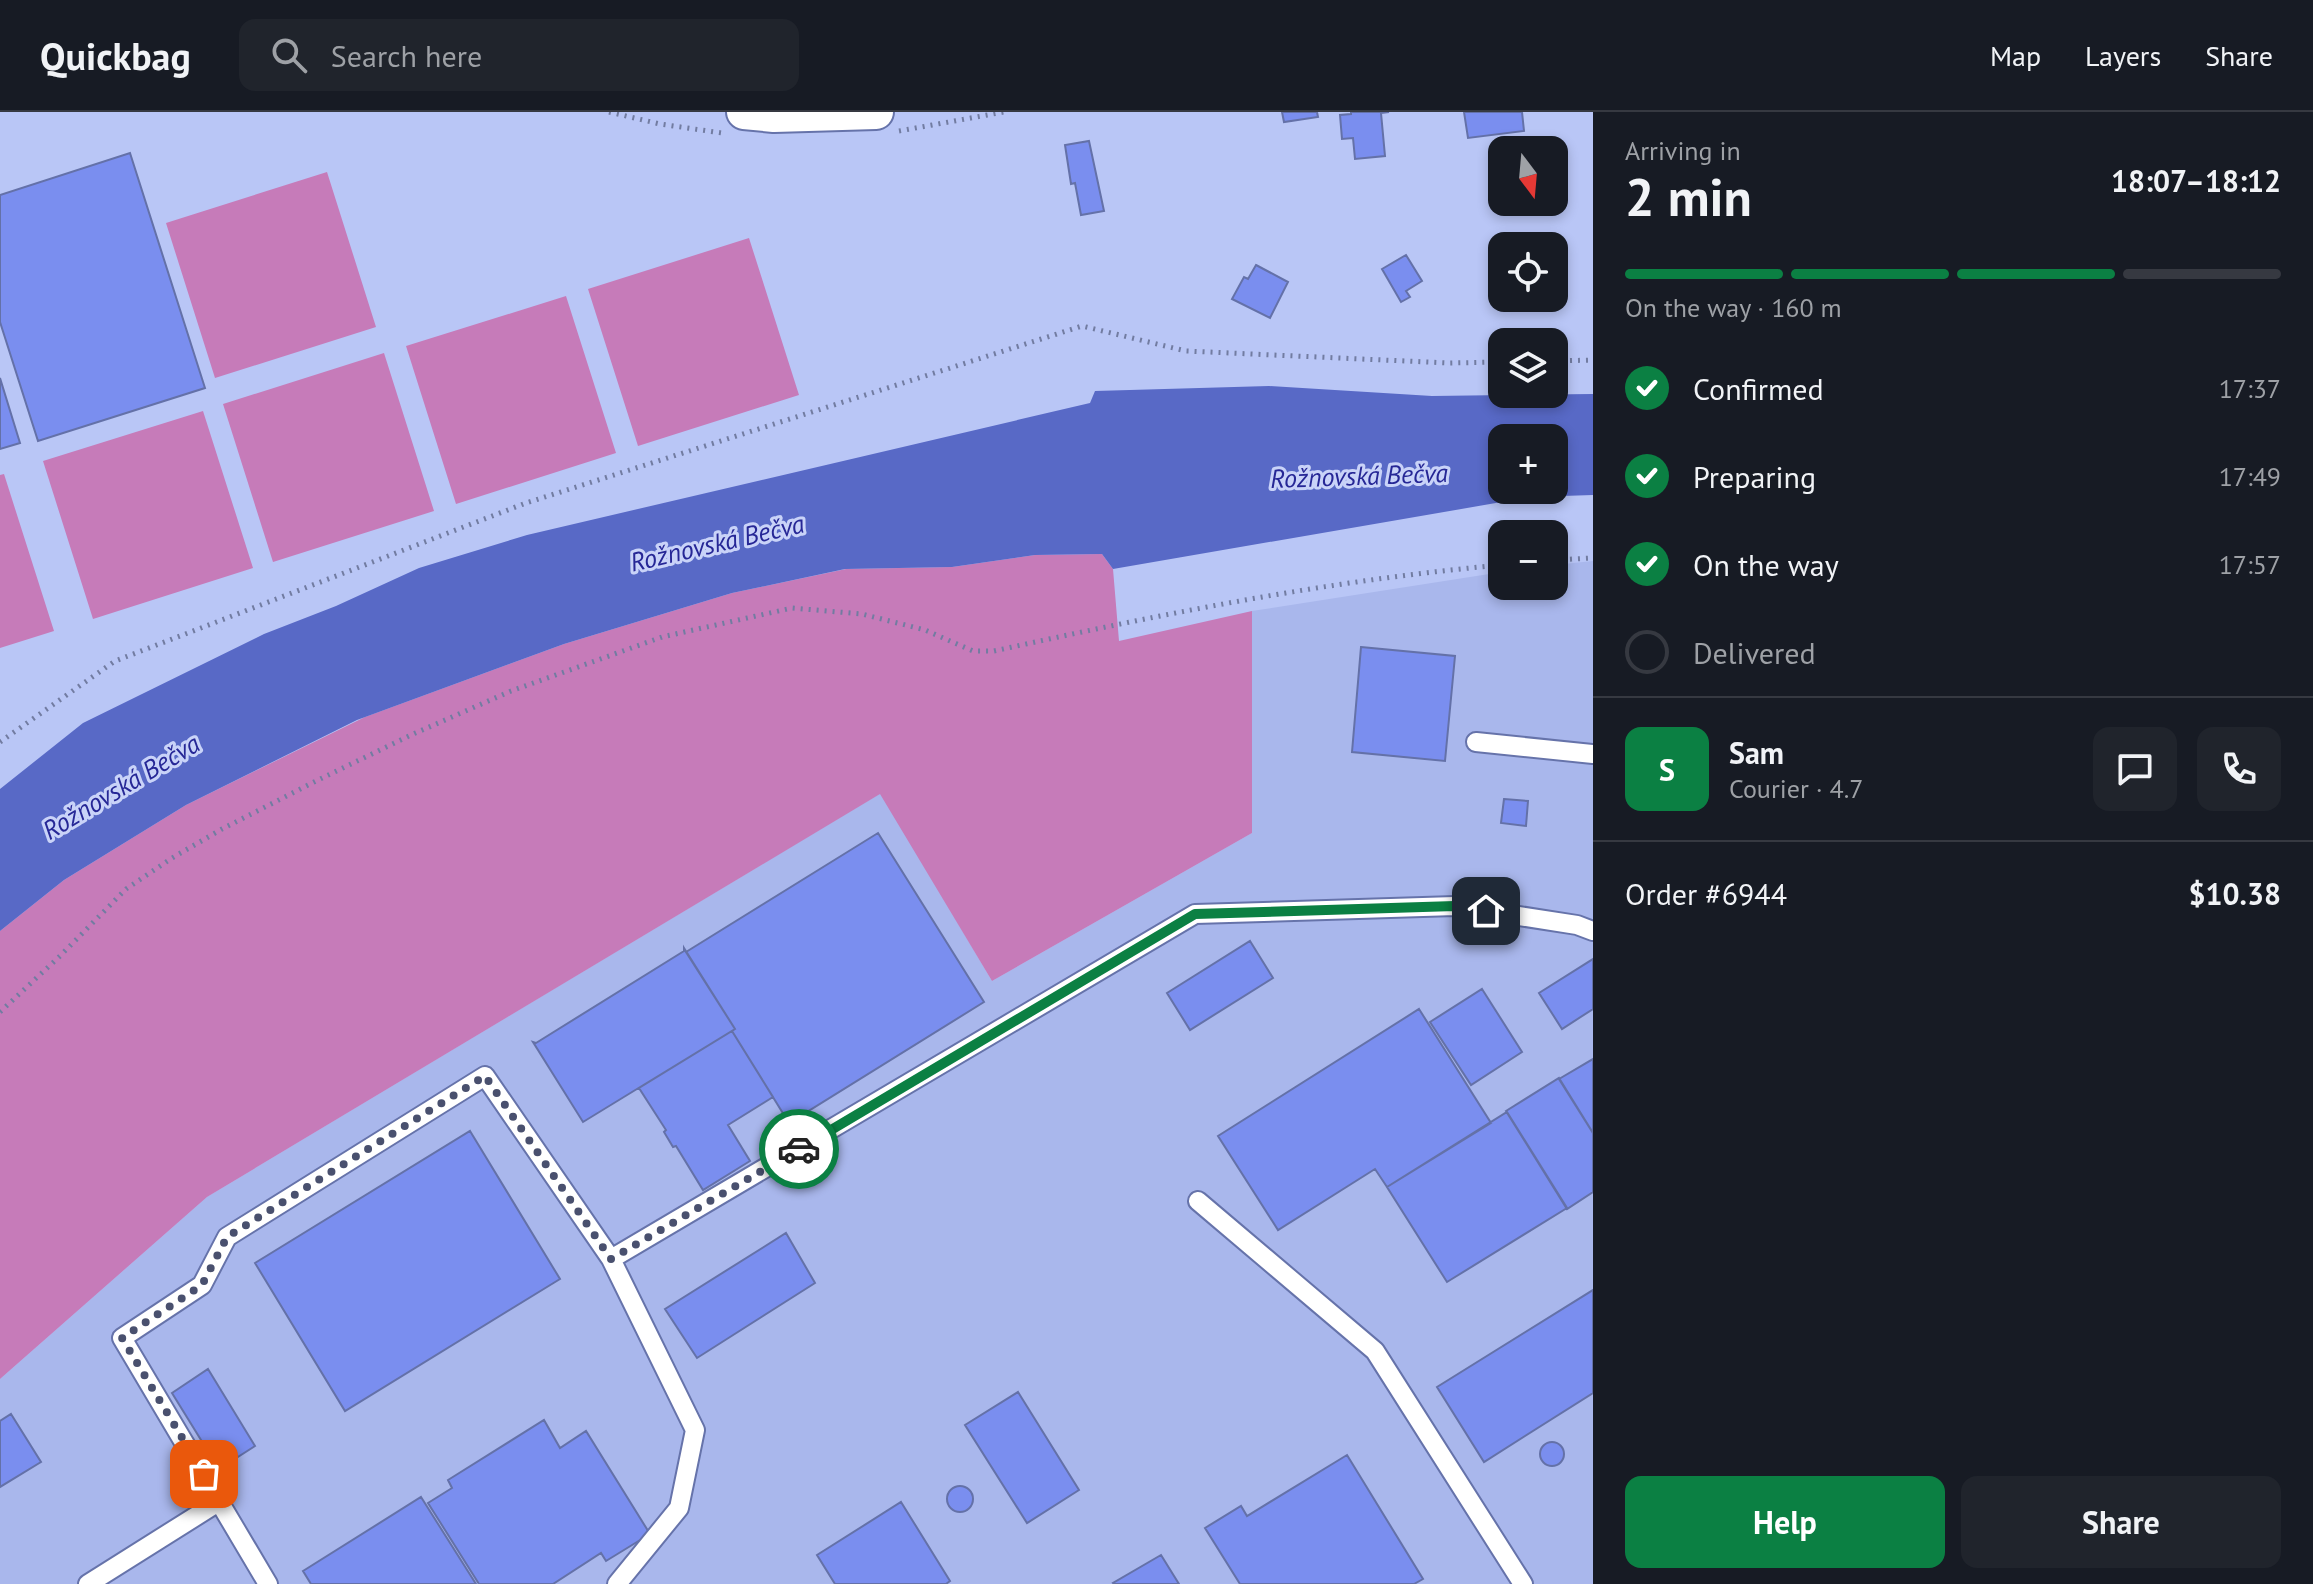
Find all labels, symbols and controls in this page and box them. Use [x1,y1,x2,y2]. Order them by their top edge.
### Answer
search box [239,19,799,91]
text: Quickbag [40,31,191,80]
icon: search [267,33,311,77]
text: Search here [331,36,482,75]
text: Map [1990,37,2041,74]
text: Layers [2085,37,2161,74]
text: Share [2205,37,2273,74]
text: Arriving in [1625,134,1741,167]
north arrow [1488,136,1568,216]
map controls [1488,136,1568,600]
text: 18:07–18:12 [2111,161,2281,200]
text: 2 min [1625,163,1752,230]
button: locate [1488,232,1568,312]
text: On the way · 160 m [1625,291,1842,324]
button: layers [1488,328,1568,408]
icon: check [1625,366,1669,410]
text: Confirmed [1693,369,1824,408]
text: 17:37 [2219,372,2281,405]
button: + [1488,424,1568,504]
icon: check [1625,454,1669,498]
water label: Rožnovská Bečva [1270,456,1449,495]
text: Preparing [1693,457,1816,496]
text: 17:49 [2219,460,2281,493]
water label: Rožnovská Bečva [627,506,807,579]
button: − [1488,520,1568,600]
icon: check [1625,542,1669,586]
text: On the way [1693,545,1839,584]
text: 17:57 [2219,548,2281,581]
text: Delivered [1693,633,1816,672]
water label: Rožnovská Bečva [36,726,206,846]
button: chat [2093,727,2177,811]
button: phone [2197,727,2281,811]
text: Sam [1729,733,1784,772]
text: S [1659,750,1675,789]
text: Courier · 4.7 [1729,772,1863,805]
text: Order #6944 [1625,874,1787,913]
text: $10.38 [2189,874,2281,913]
pin [1452,877,1520,945]
icon: home [1464,889,1508,933]
courier [759,1109,839,1189]
icon: car [777,1127,821,1171]
pin [170,1440,238,1508]
icon: bag [182,1452,226,1496]
button: Help [1625,1476,1945,1568]
button: Share [1961,1476,2281,1568]

